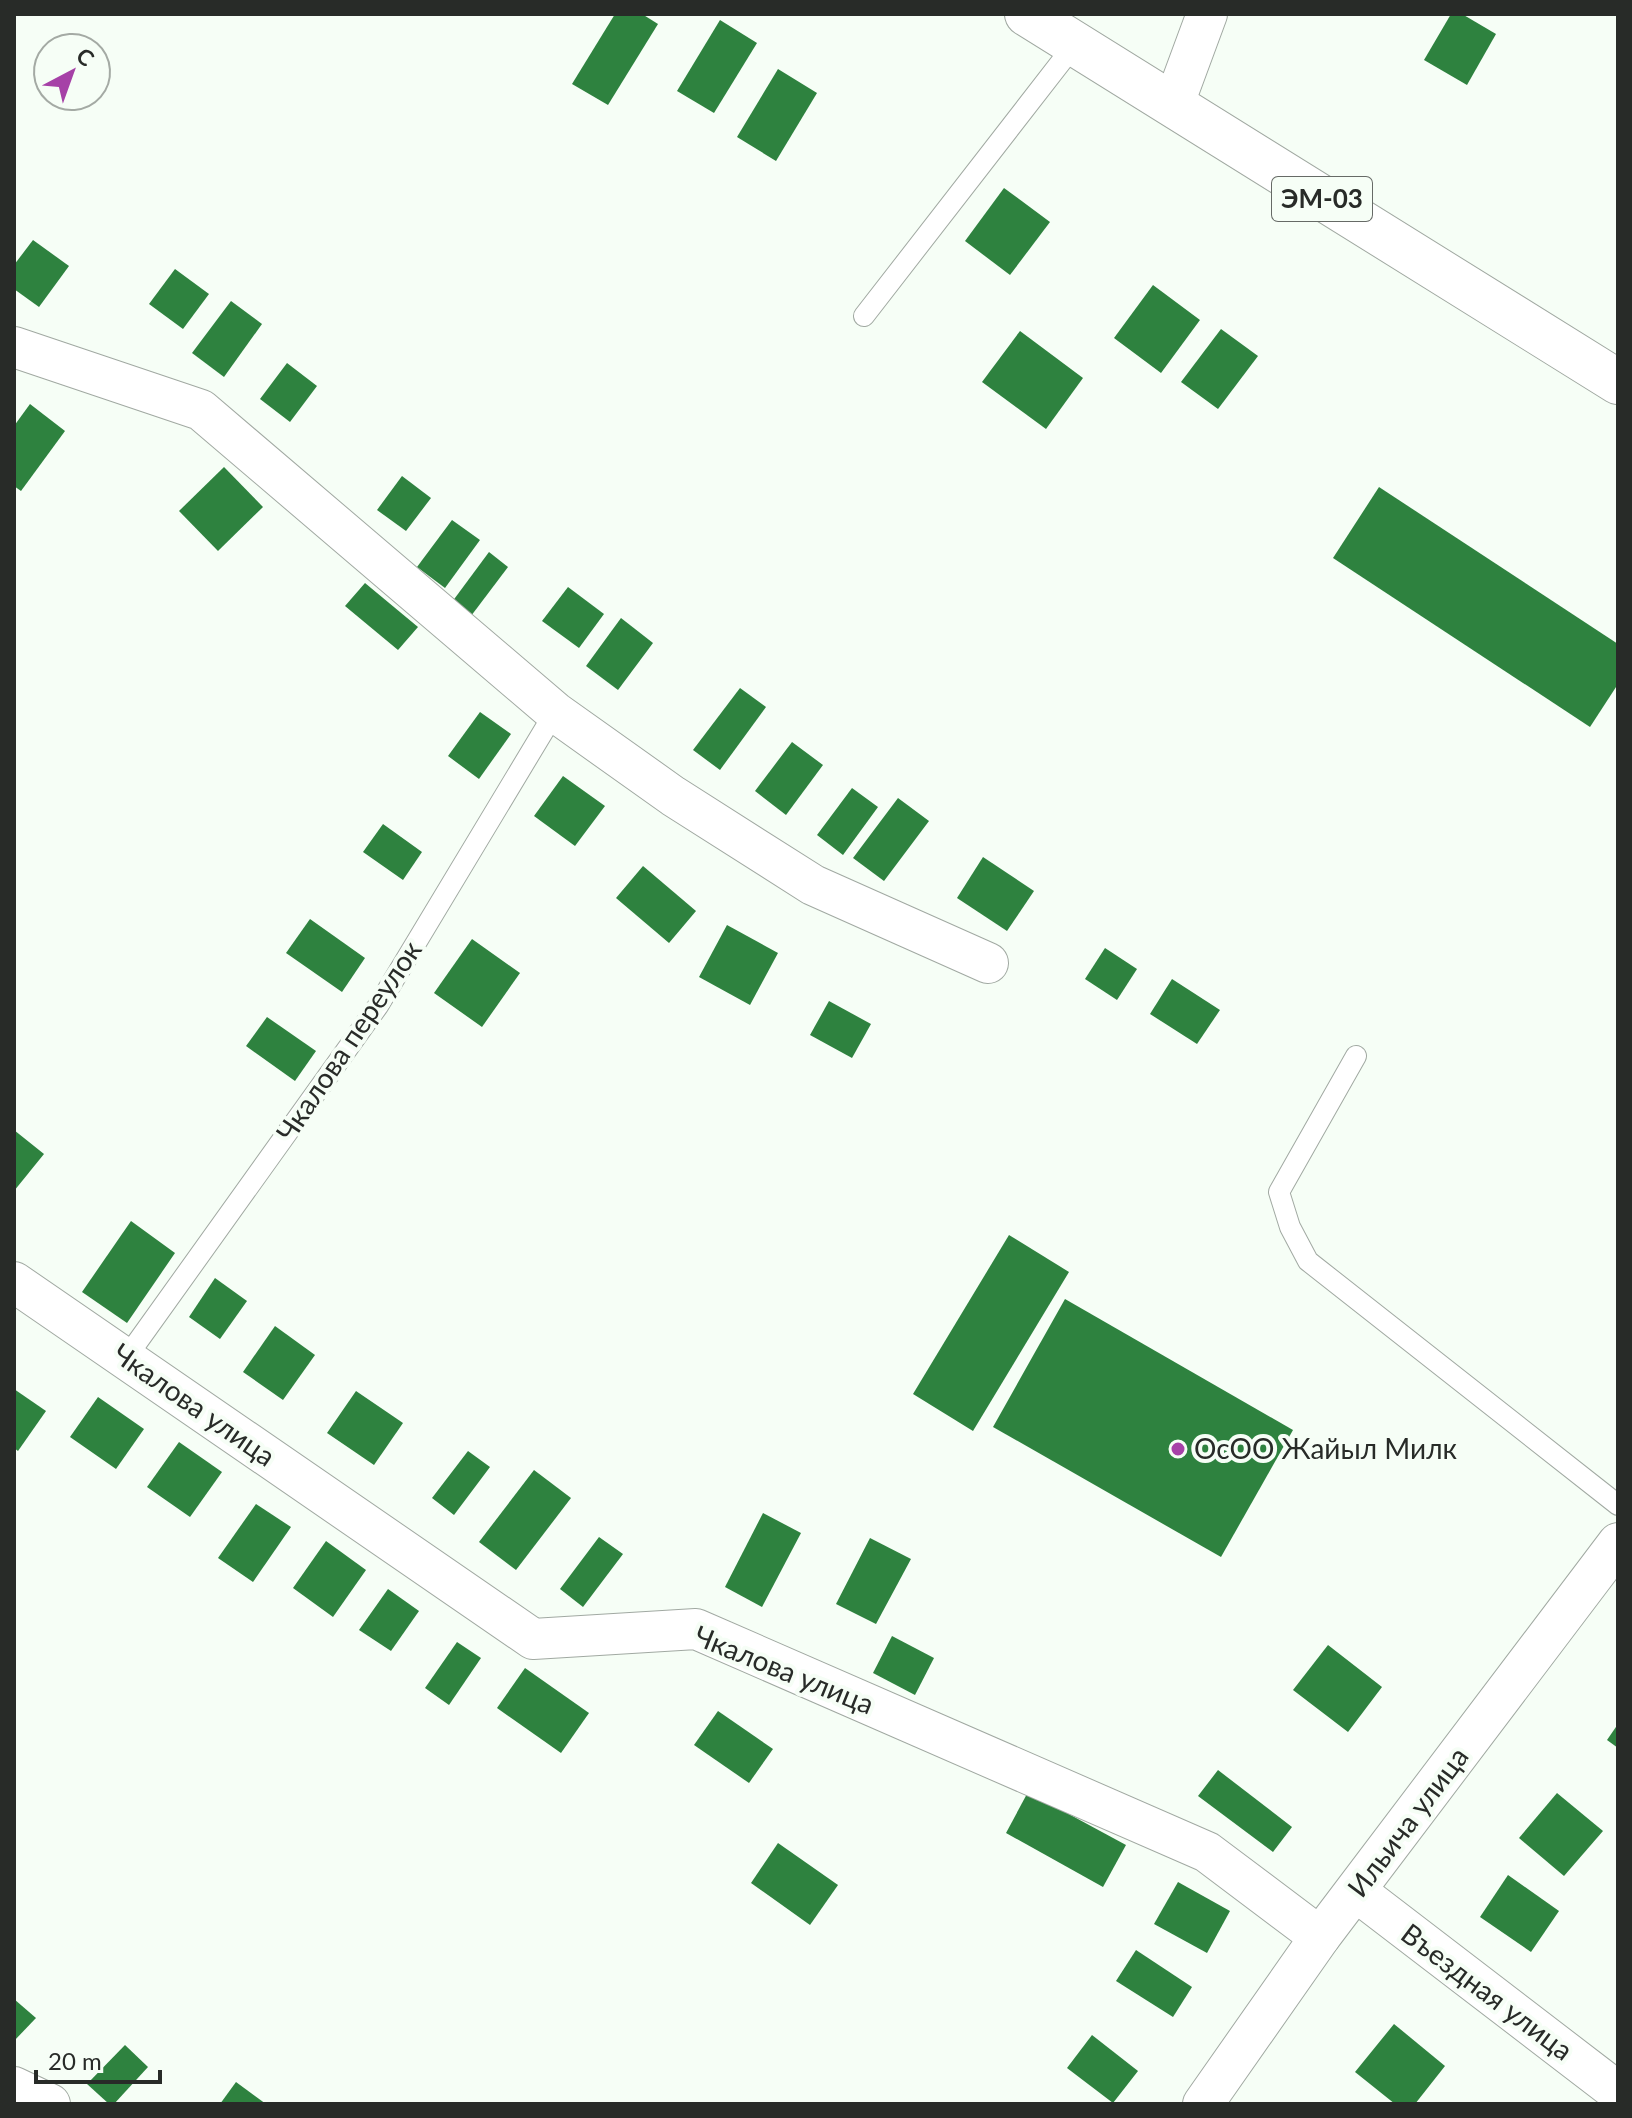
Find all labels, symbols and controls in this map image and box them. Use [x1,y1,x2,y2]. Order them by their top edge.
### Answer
north arrow [32,32,112,112]
text: С [71,42,100,72]
road number: ЭМ-03 [1272,177,1372,221]
street label: Чкалова переулок [269,933,428,1147]
street label: Чкалова улица [107,1336,282,1473]
place label: ОсОО Жайыл Милк [1194,1431,1458,1465]
marker: ОсОО Жайыл Милк [1169,1440,1187,1458]
street label: Чкалова улица [690,1618,879,1721]
street label: Ильича улица [1340,1740,1475,1903]
street label: Въездная улица [1395,1916,1580,2067]
scale bar [36,2034,160,2084]
text: 20 m [48,2046,102,2075]

